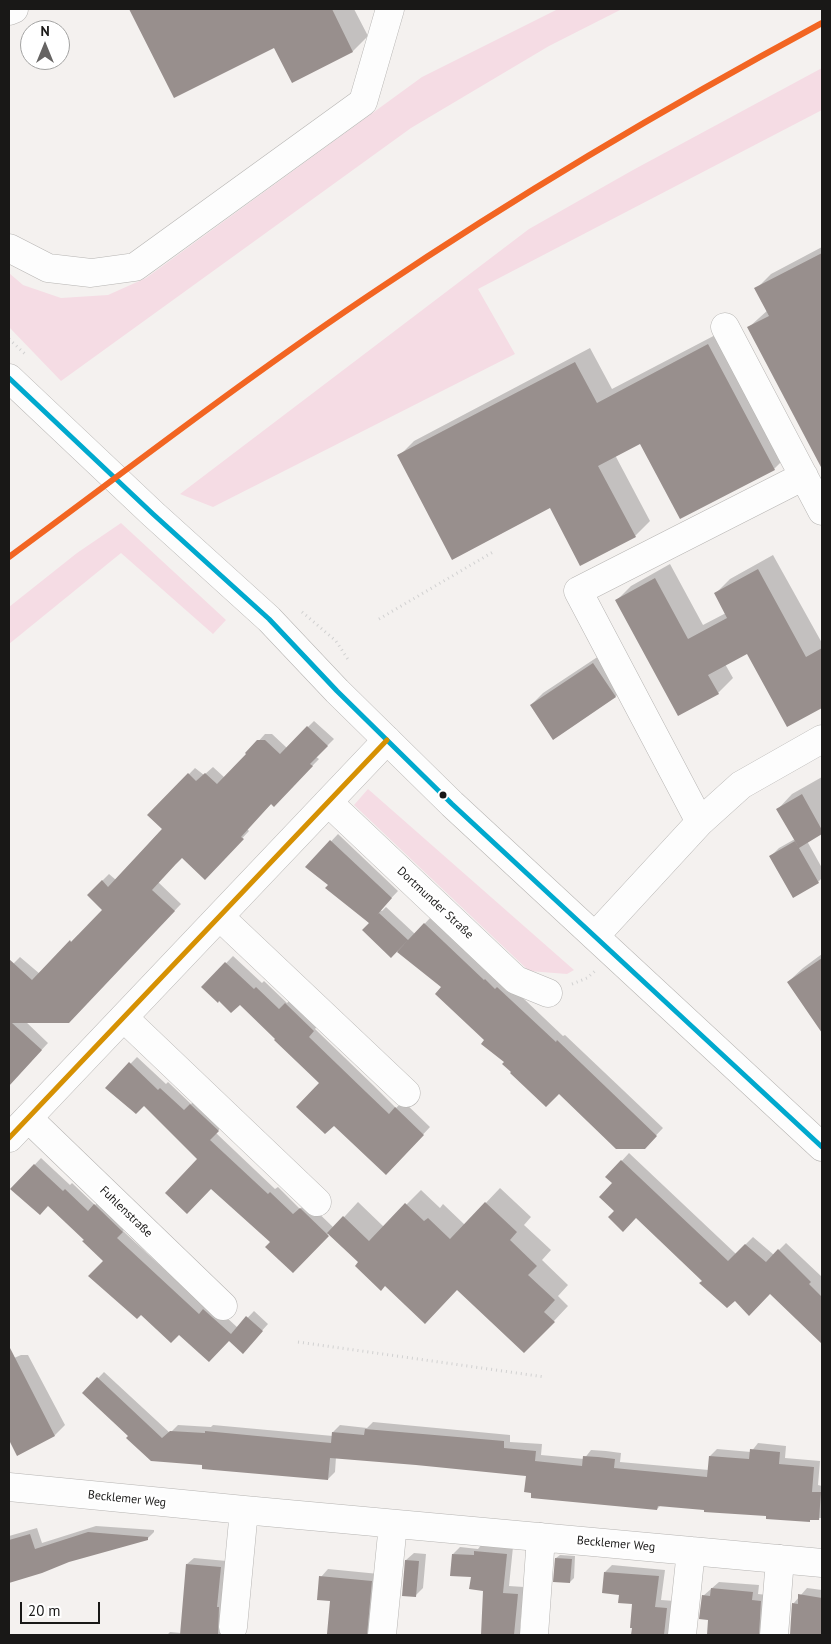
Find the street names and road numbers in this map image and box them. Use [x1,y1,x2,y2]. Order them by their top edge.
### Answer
street label: Dortmunder Straße [394,864,476,942]
street label: Fuhlenstraße [97,1183,155,1241]
street label: Becklemer Weg [87,1488,167,1510]
street label: Becklemer Weg [576,1533,656,1555]

